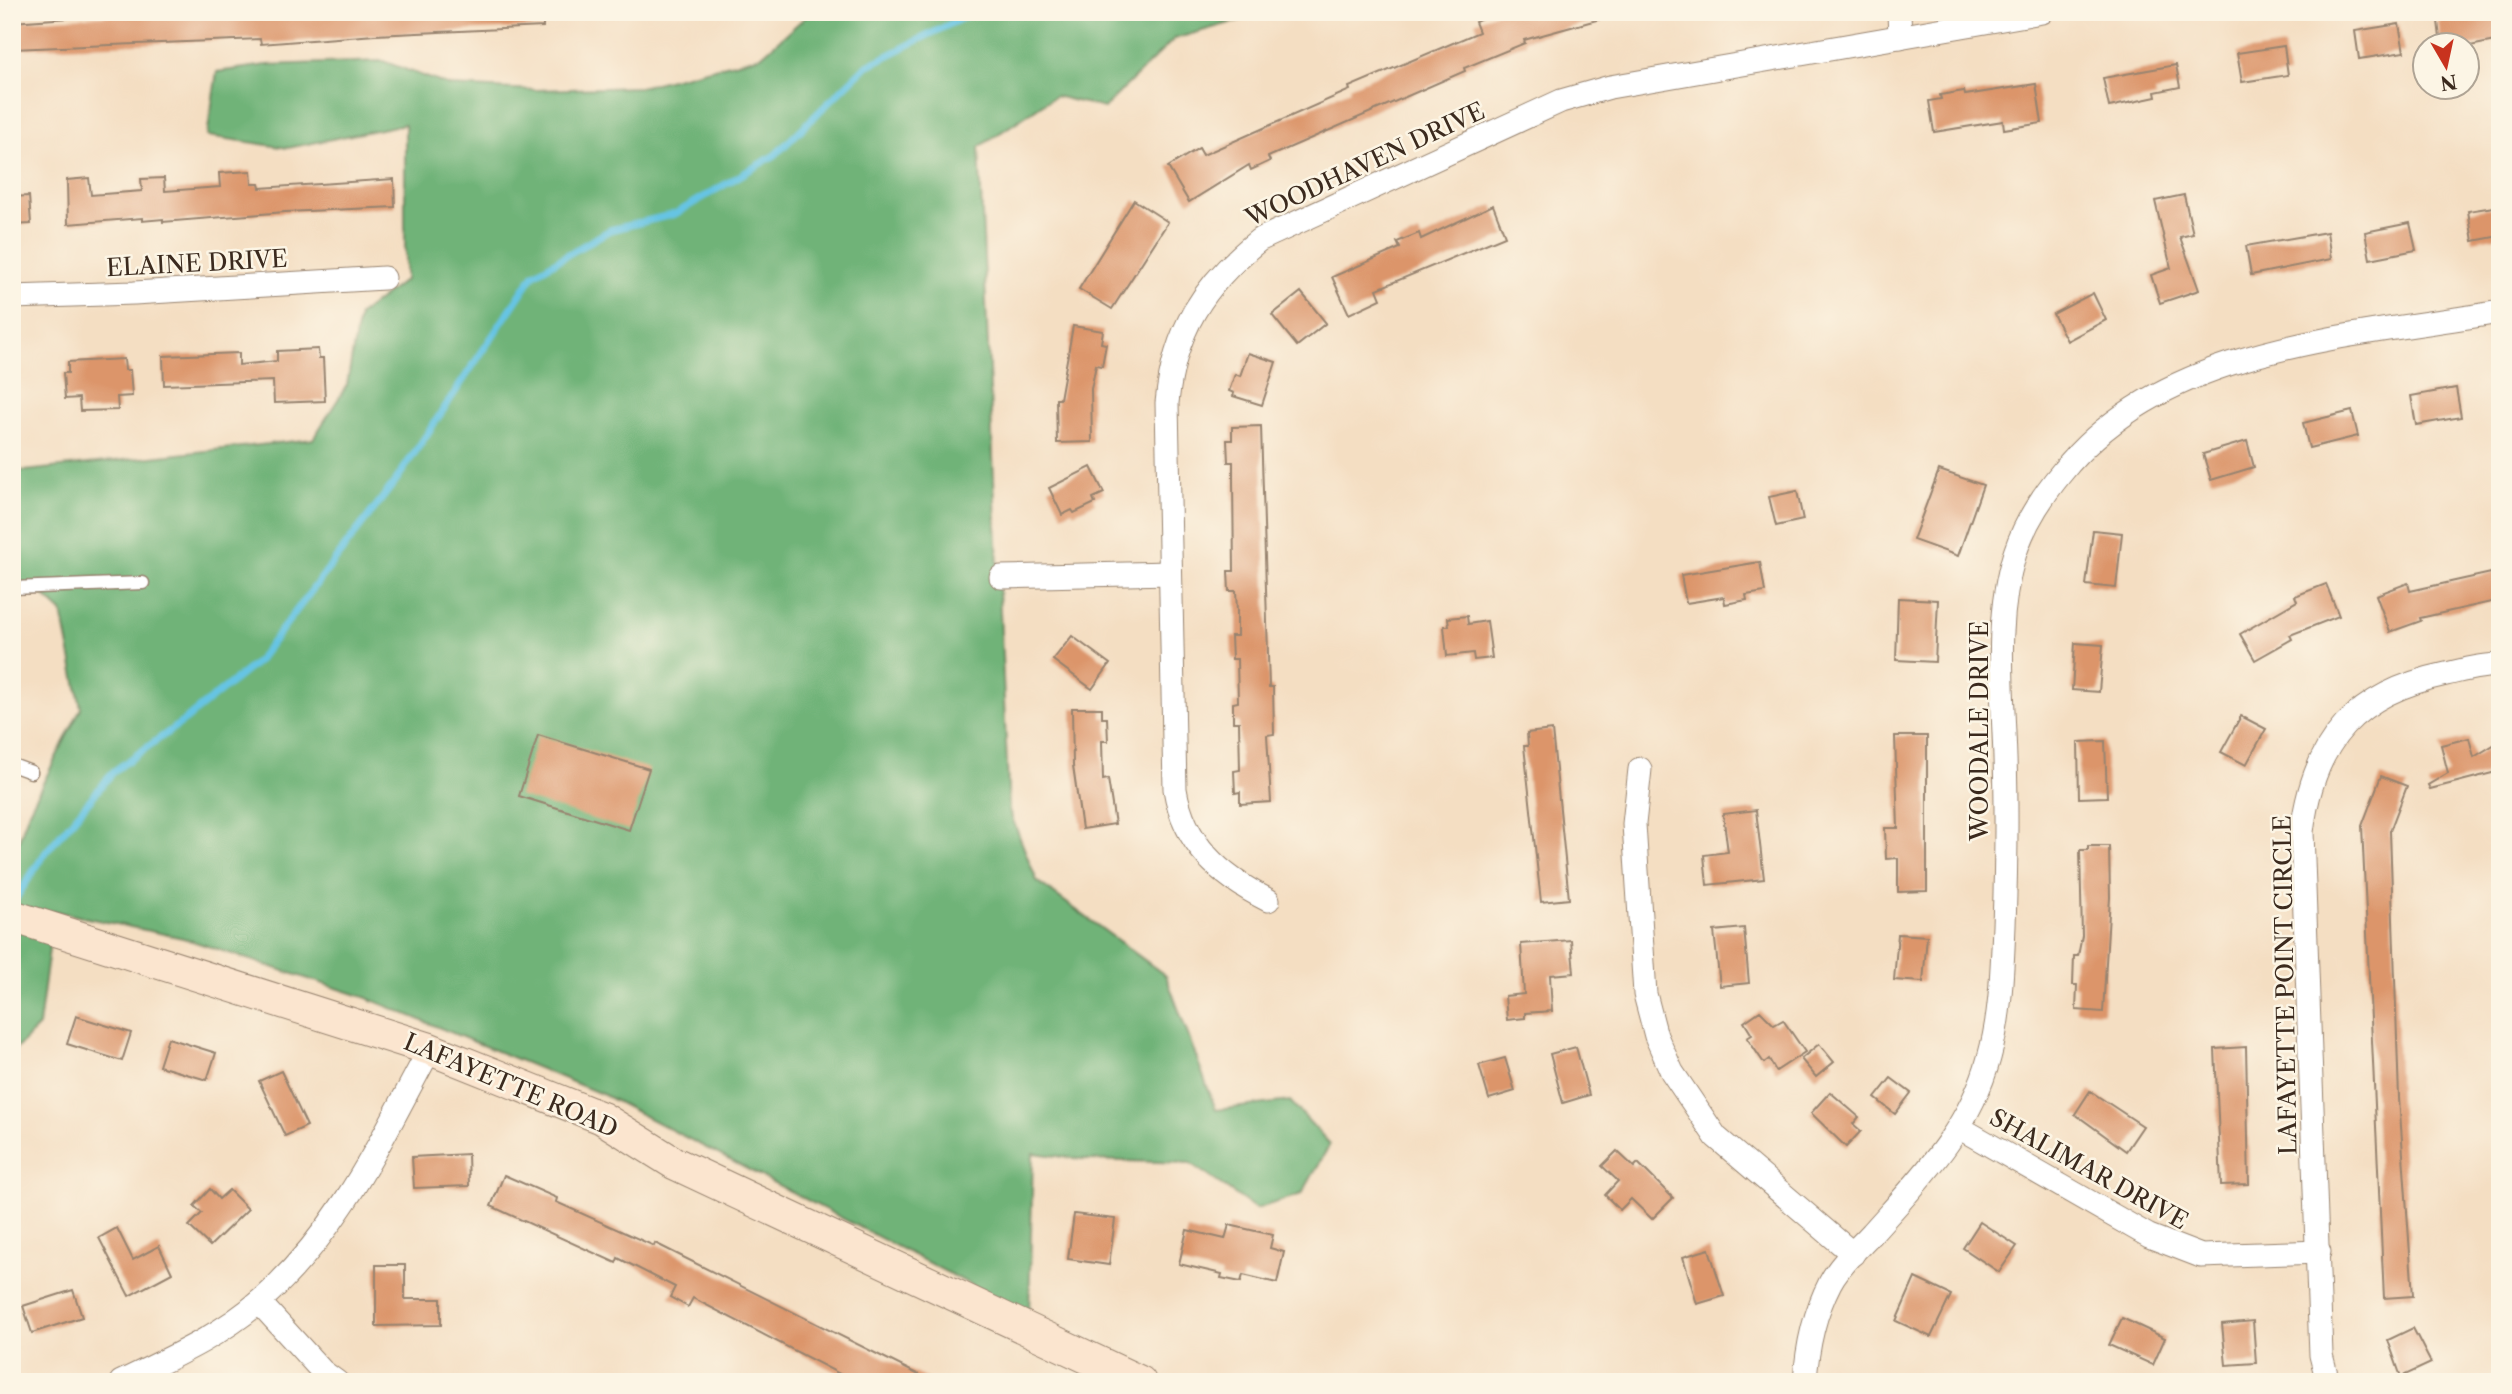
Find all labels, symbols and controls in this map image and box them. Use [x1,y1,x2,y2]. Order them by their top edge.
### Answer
north arrow [2410,32,2480,102]
text: N [2439,70,2459,95]
street label: WOODHAVEN DRIVE [1240,96,1489,233]
street label: ELAINE DRIVE [106,244,288,282]
street label: WOODALE DRIVE [1965,621,1994,842]
street label: LAFAYETTE POINT CIRCLE [2268,815,2302,1155]
street label: LAFAYETTE ROAD [400,1027,622,1143]
street label: SHALIMAR DRIVE [1985,1102,2193,1236]

